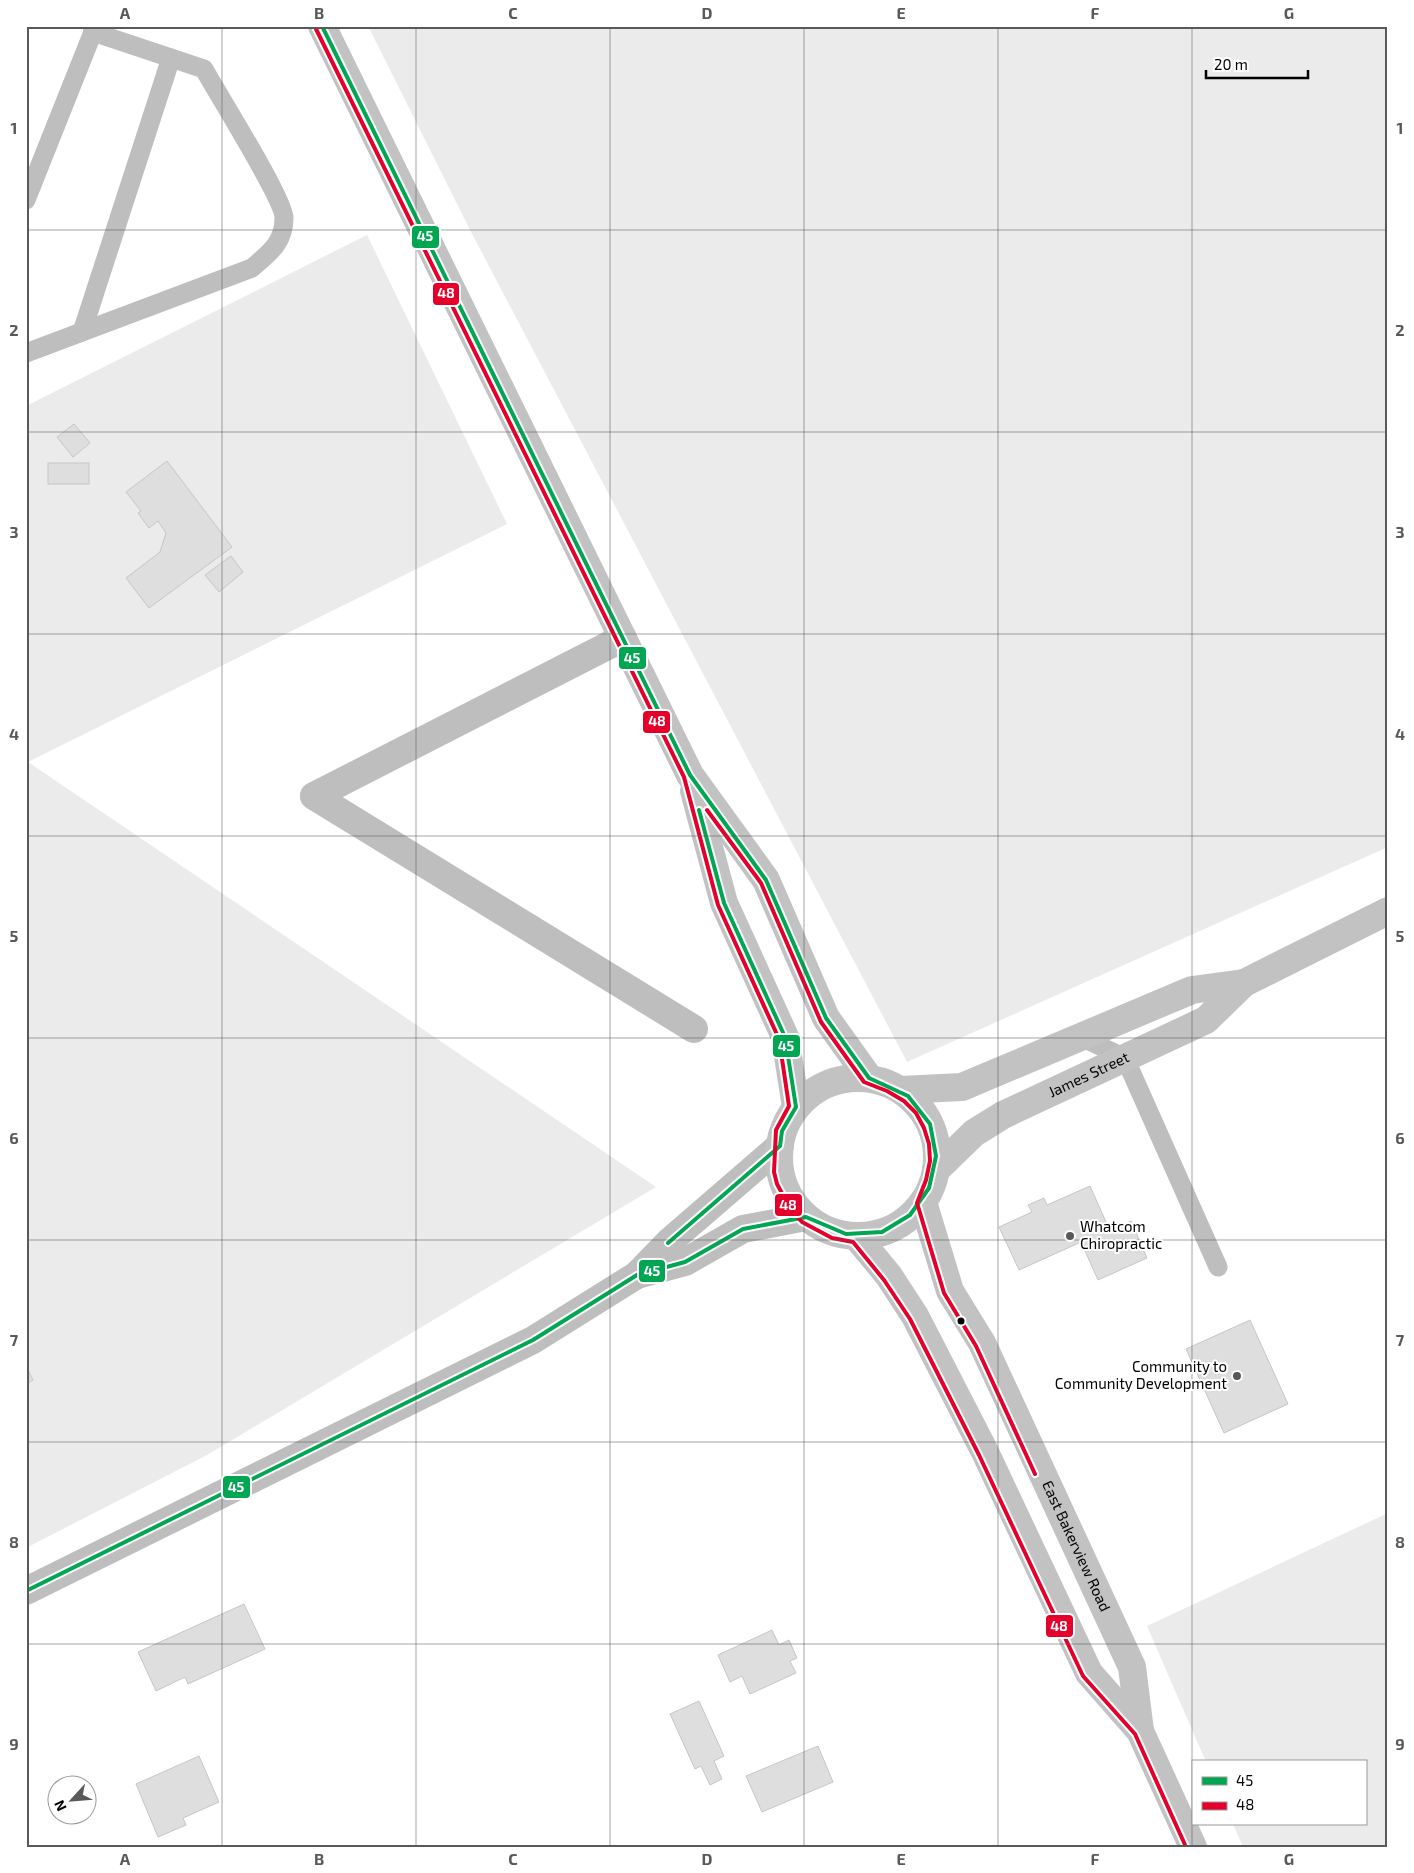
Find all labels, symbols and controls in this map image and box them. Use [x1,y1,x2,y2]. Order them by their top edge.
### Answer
text: A [120,3,131,22]
text: B [314,3,324,22]
text: C [508,3,518,22]
text: D [702,3,713,22]
text: E [896,3,906,22]
text: F [1091,3,1100,22]
text: G [1284,3,1294,22]
scale bar [1206,48,1309,80]
text: 20 m [1214,55,1248,73]
text: 1 [11,118,17,137]
text: 1 [1397,118,1403,137]
line badge: 45 [411,225,440,249]
text: 45 [417,227,434,244]
line badge: 48 [432,282,460,306]
text: 48 [437,284,455,301]
text: 2 [9,320,19,339]
text: 2 [1395,320,1405,339]
text: 3 [9,522,19,541]
text: 3 [1395,522,1405,541]
line badge: 45 [618,646,647,670]
text: 45 [624,649,641,666]
line badge: 48 [642,710,671,734]
text: 48 [648,712,666,729]
text: 4 [9,724,19,743]
text: 4 [1395,724,1405,743]
text: 5 [10,926,19,945]
text: 5 [1396,926,1405,945]
line badge: 45 [772,1034,801,1058]
text: 45 [778,1037,795,1054]
street label: James Street [1045,1047,1132,1101]
text: 6 [9,1128,19,1147]
text: 6 [1395,1128,1405,1147]
line badge: 48 [774,1193,803,1217]
text: 48 [779,1196,797,1213]
place label: Whatcom Chiropractic [1080,1217,1162,1252]
marker: Whatcom Chiropractic [1064,1230,1076,1242]
line badge: 45 [638,1259,666,1283]
text: 45 [644,1262,661,1279]
unlabelled marker [956,1316,966,1326]
text: 7 [10,1330,19,1349]
text: 7 [1396,1330,1405,1349]
place label: Community to Community Development [1055,1357,1227,1392]
marker: Community to Community Development [1231,1370,1243,1382]
line badge: 45 [222,1475,251,1499]
street label: East Bakerview Road [1039,1477,1115,1614]
text: 45 [228,1478,245,1495]
text: 8 [9,1532,19,1551]
text: 8 [1395,1532,1405,1551]
line badge: 48 [1045,1614,1074,1638]
text: 48 [1050,1617,1068,1634]
text: 9 [9,1734,19,1753]
text: 9 [1395,1734,1405,1753]
legend [1192,1760,1366,1826]
text: 45 [1236,1771,1253,1789]
north arrow [48,1776,98,1826]
text: 48 [1236,1795,1254,1813]
text: N [50,1798,70,1814]
text: A [120,1849,131,1868]
text: B [314,1849,324,1868]
text: C [508,1849,518,1868]
text: D [702,1849,713,1868]
text: E [896,1849,906,1868]
text: F [1091,1849,1100,1868]
text: G [1284,1849,1294,1868]

